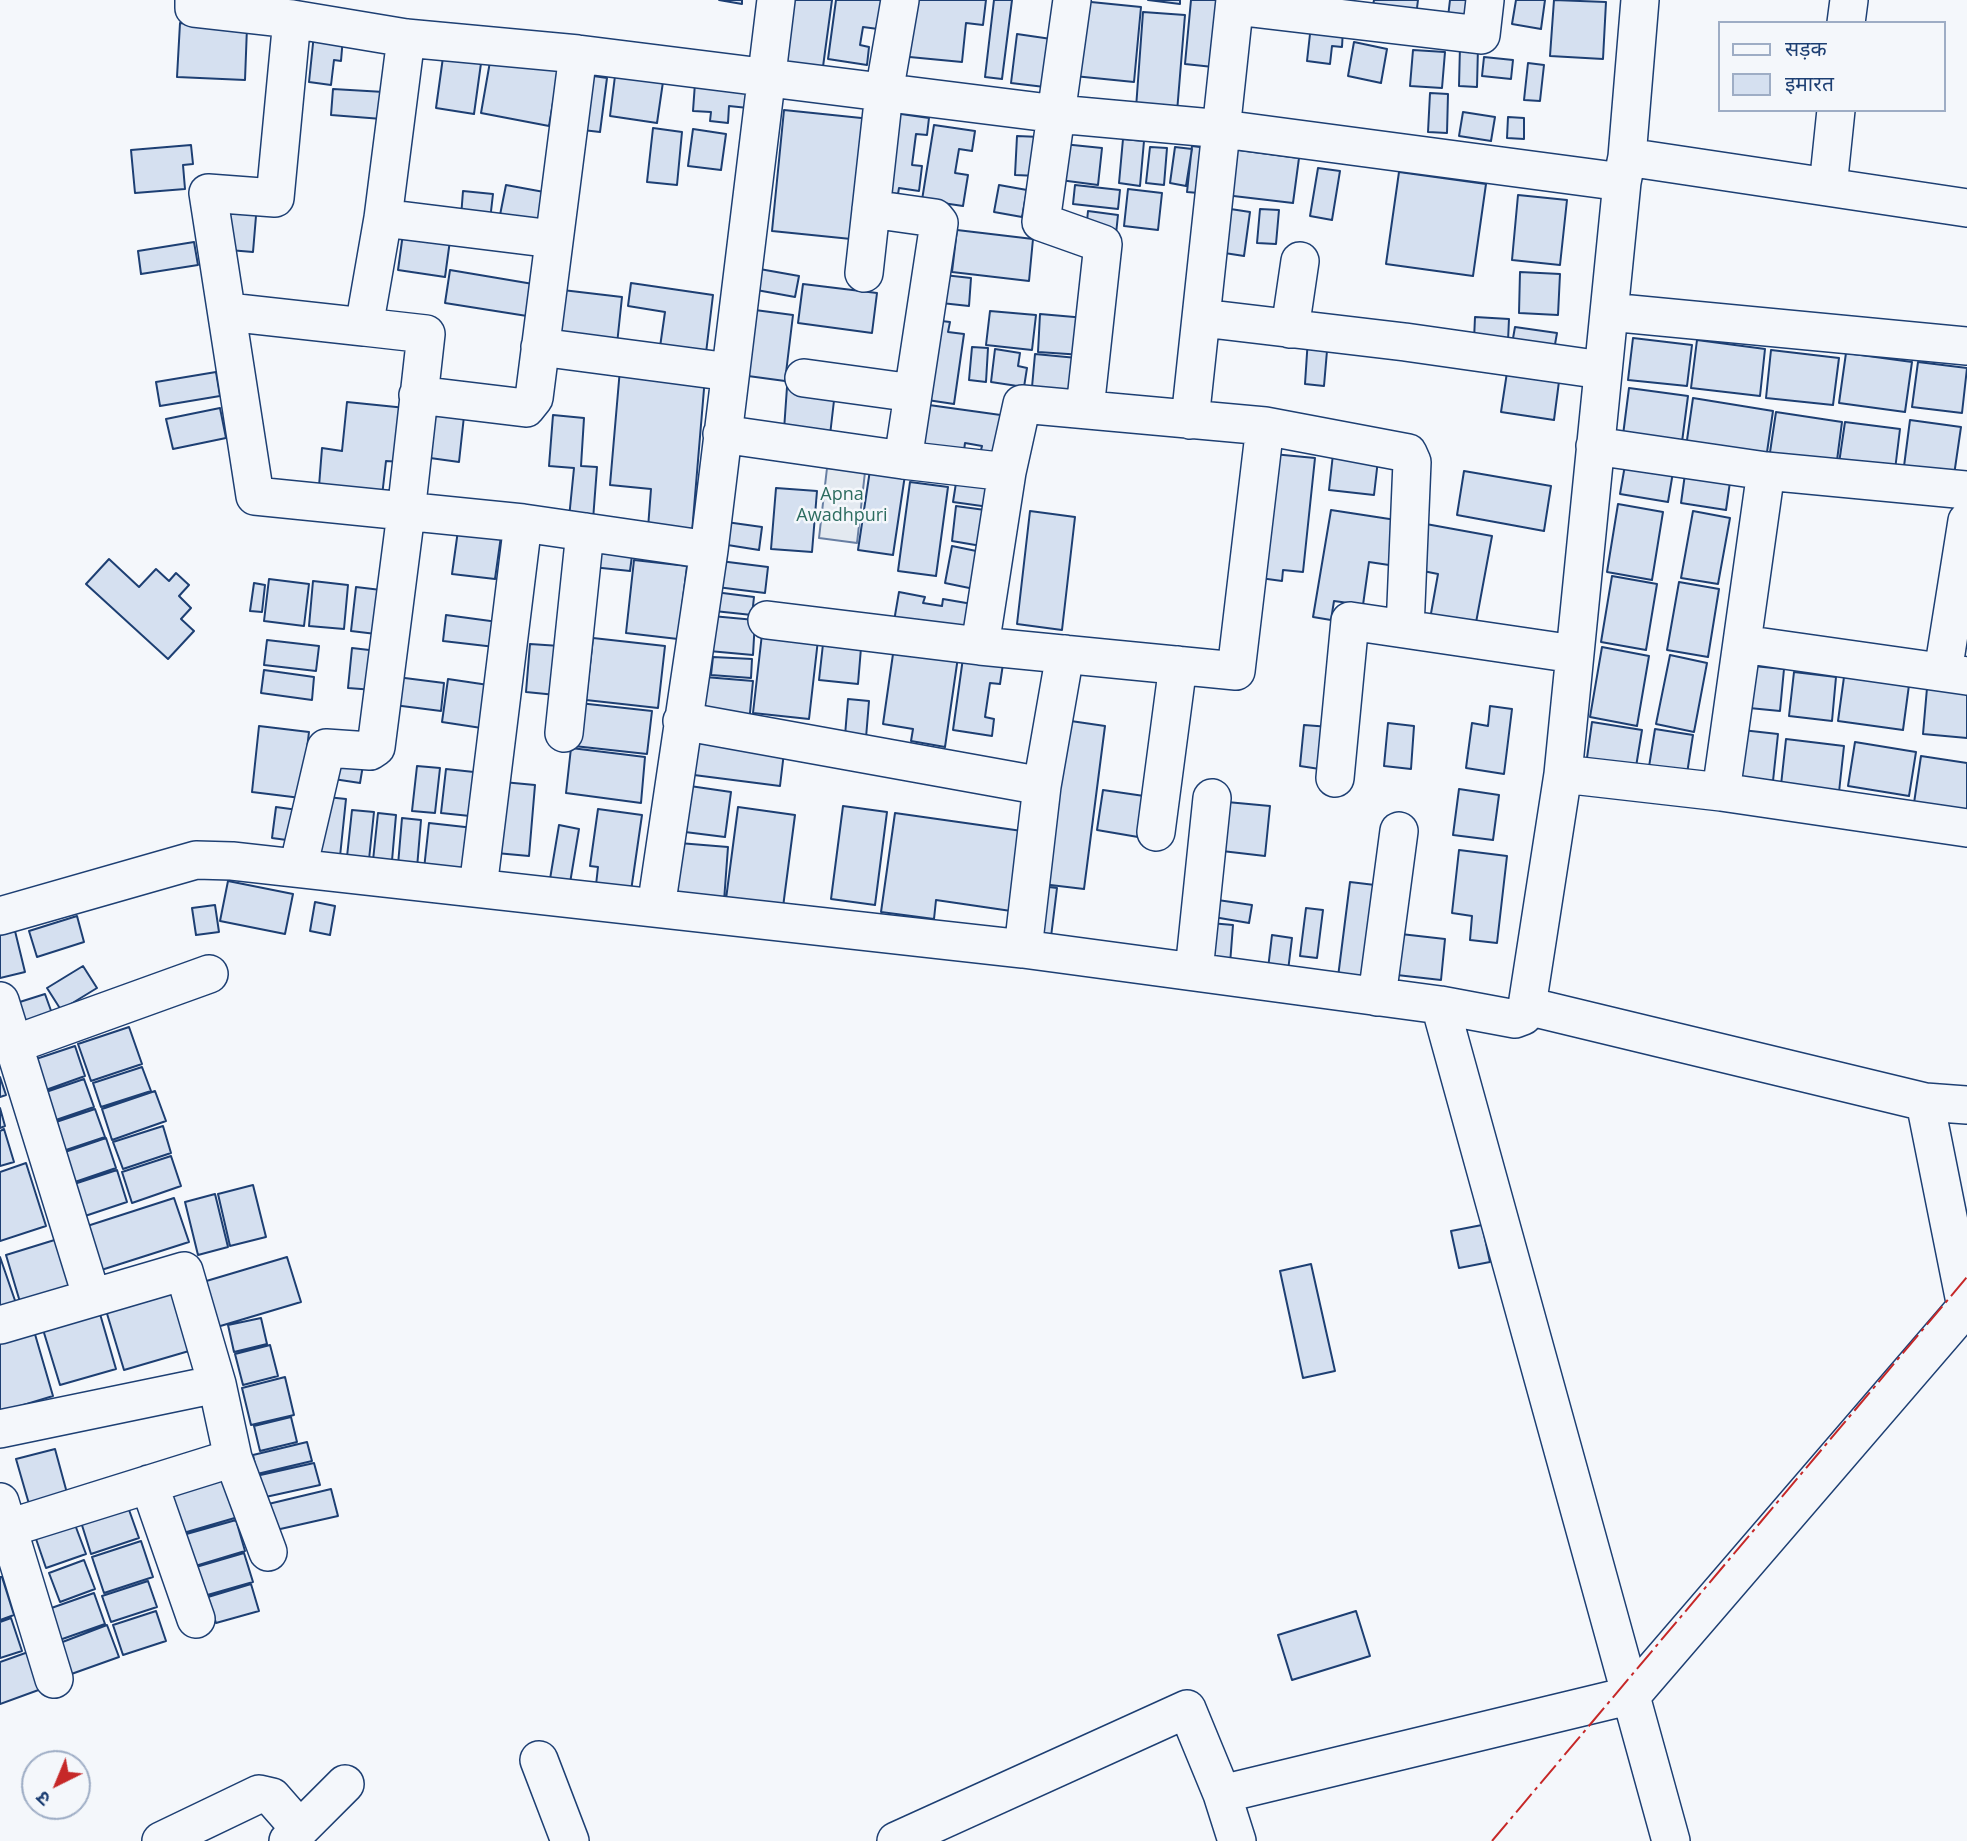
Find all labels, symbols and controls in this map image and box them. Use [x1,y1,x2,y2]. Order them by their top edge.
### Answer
legend [1718,21,1946,112]
text: सड़क [1785,34,1827,62]
text: इमारत [1785,69,1834,97]
park label: Apna Awadhpuri [796,484,888,526]
north arrow [21,1750,91,1820]
text: उ [30,1786,56,1812]

